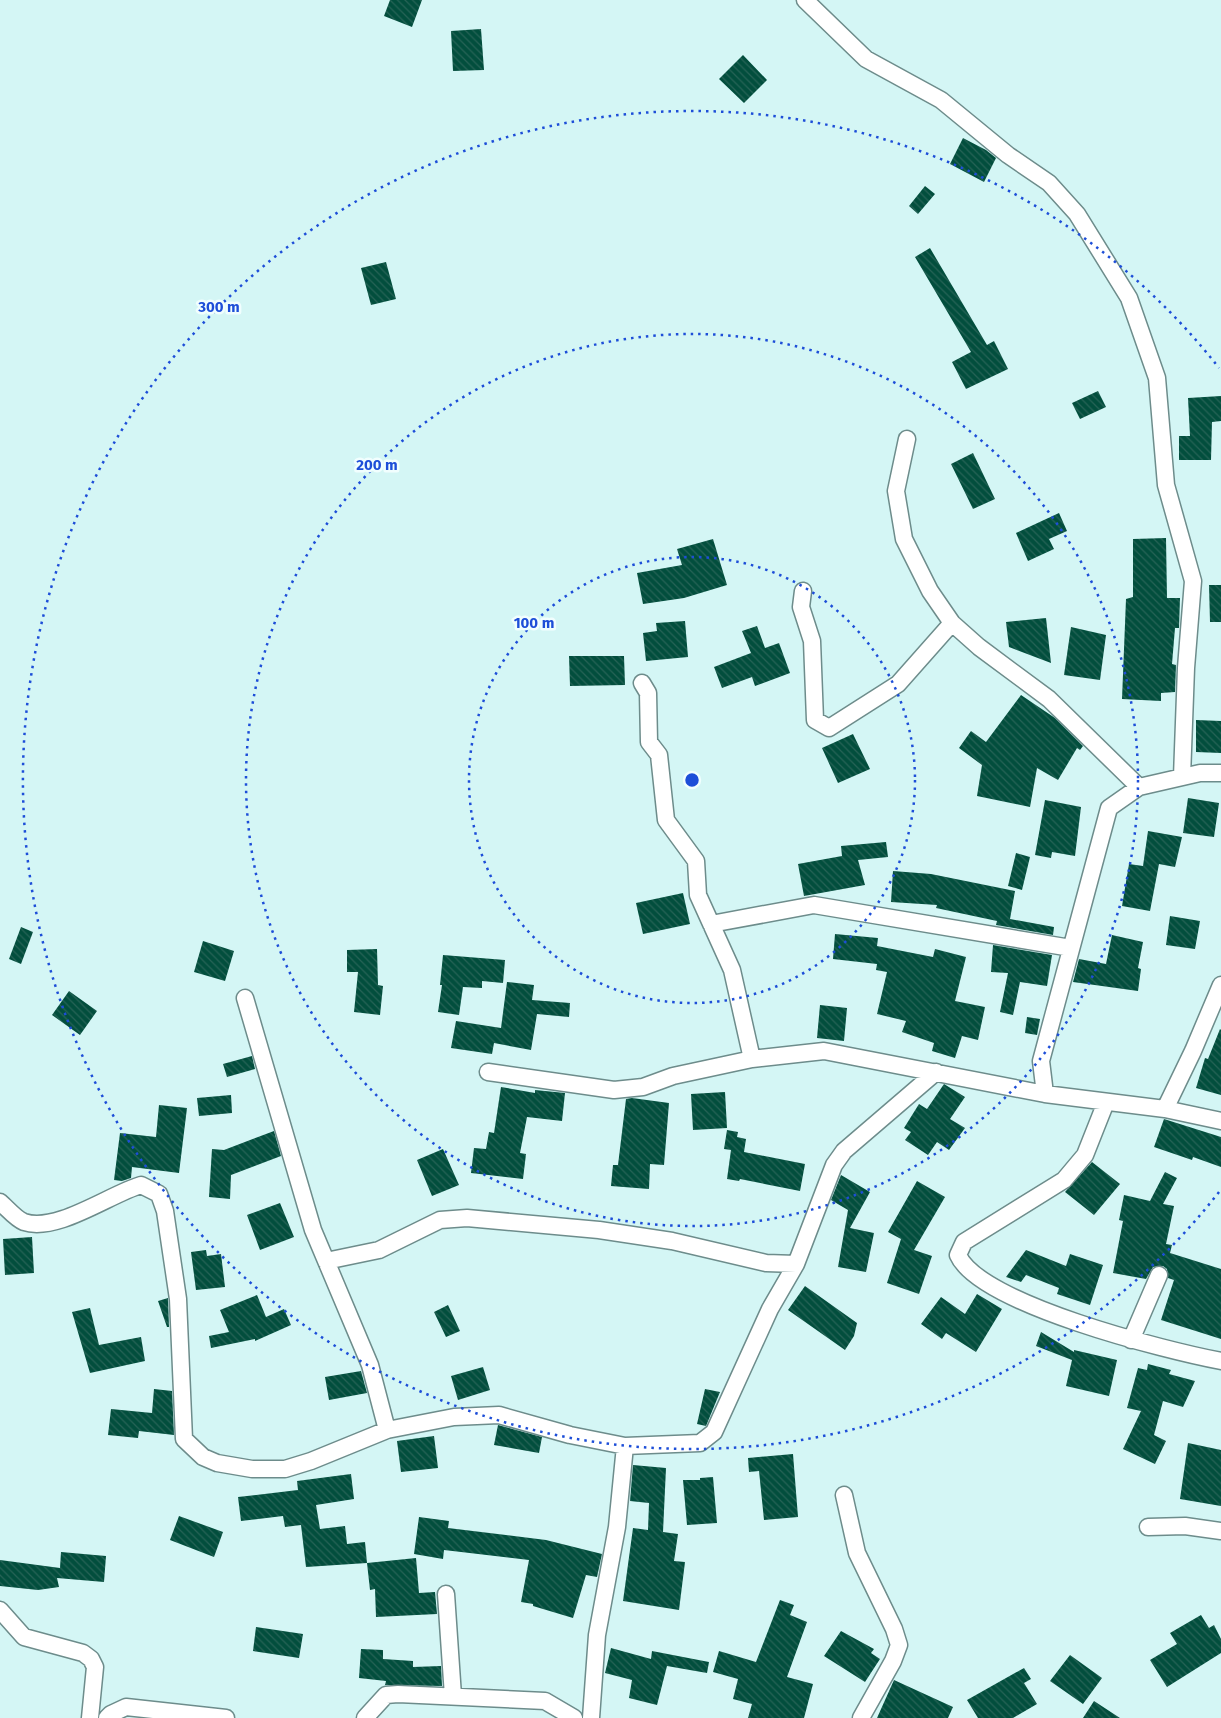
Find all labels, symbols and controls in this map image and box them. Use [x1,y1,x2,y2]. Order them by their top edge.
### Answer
text: 300 m [197,298,240,316]
text: 200 m [356,456,398,474]
text: 100 m [514,614,554,632]
centre of rings [683,771,701,789]

